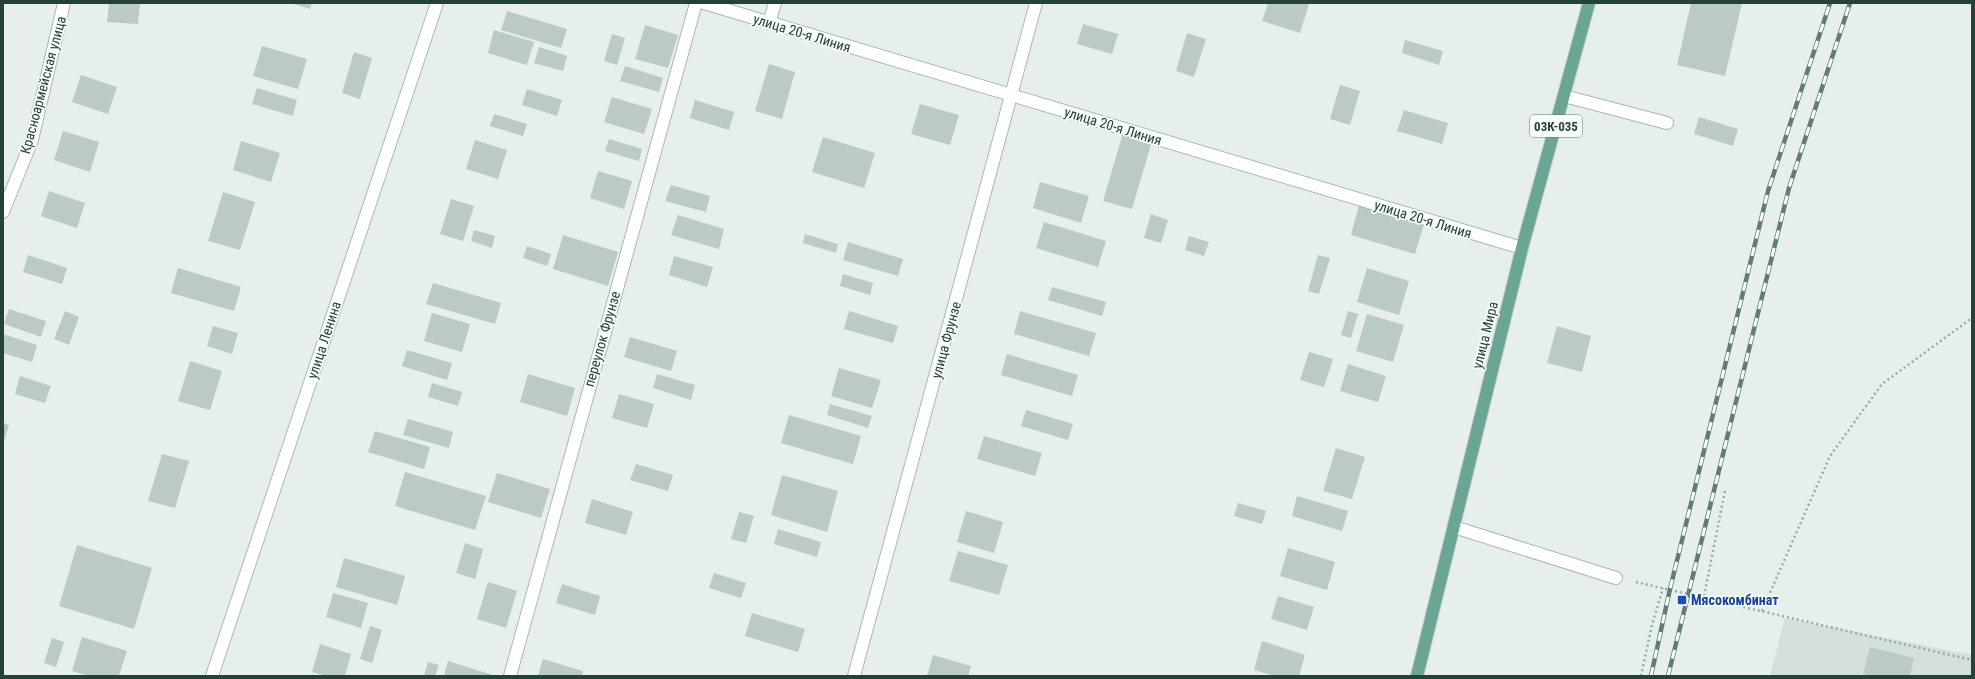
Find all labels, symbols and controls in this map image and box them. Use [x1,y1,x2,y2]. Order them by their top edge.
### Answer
street label: улица 20-я Линия [751,11,853,55]
street label: Красноармейская улица [17,14,69,156]
street label: улица 20-я Линия [1062,104,1164,148]
road number: 03К-035 [1530,115,1582,137]
street label: улица 20-я Линия [1372,197,1474,241]
street label: переулок Фрунзе [581,289,623,389]
street label: улица Ленина [304,299,344,381]
street label: улица Фрунзе [928,299,964,380]
street label: улица Мира [1469,300,1501,370]
place label: Мясокомбинат [1691,592,1779,608]
marker: Мясокомбинат [1676,594,1688,606]

